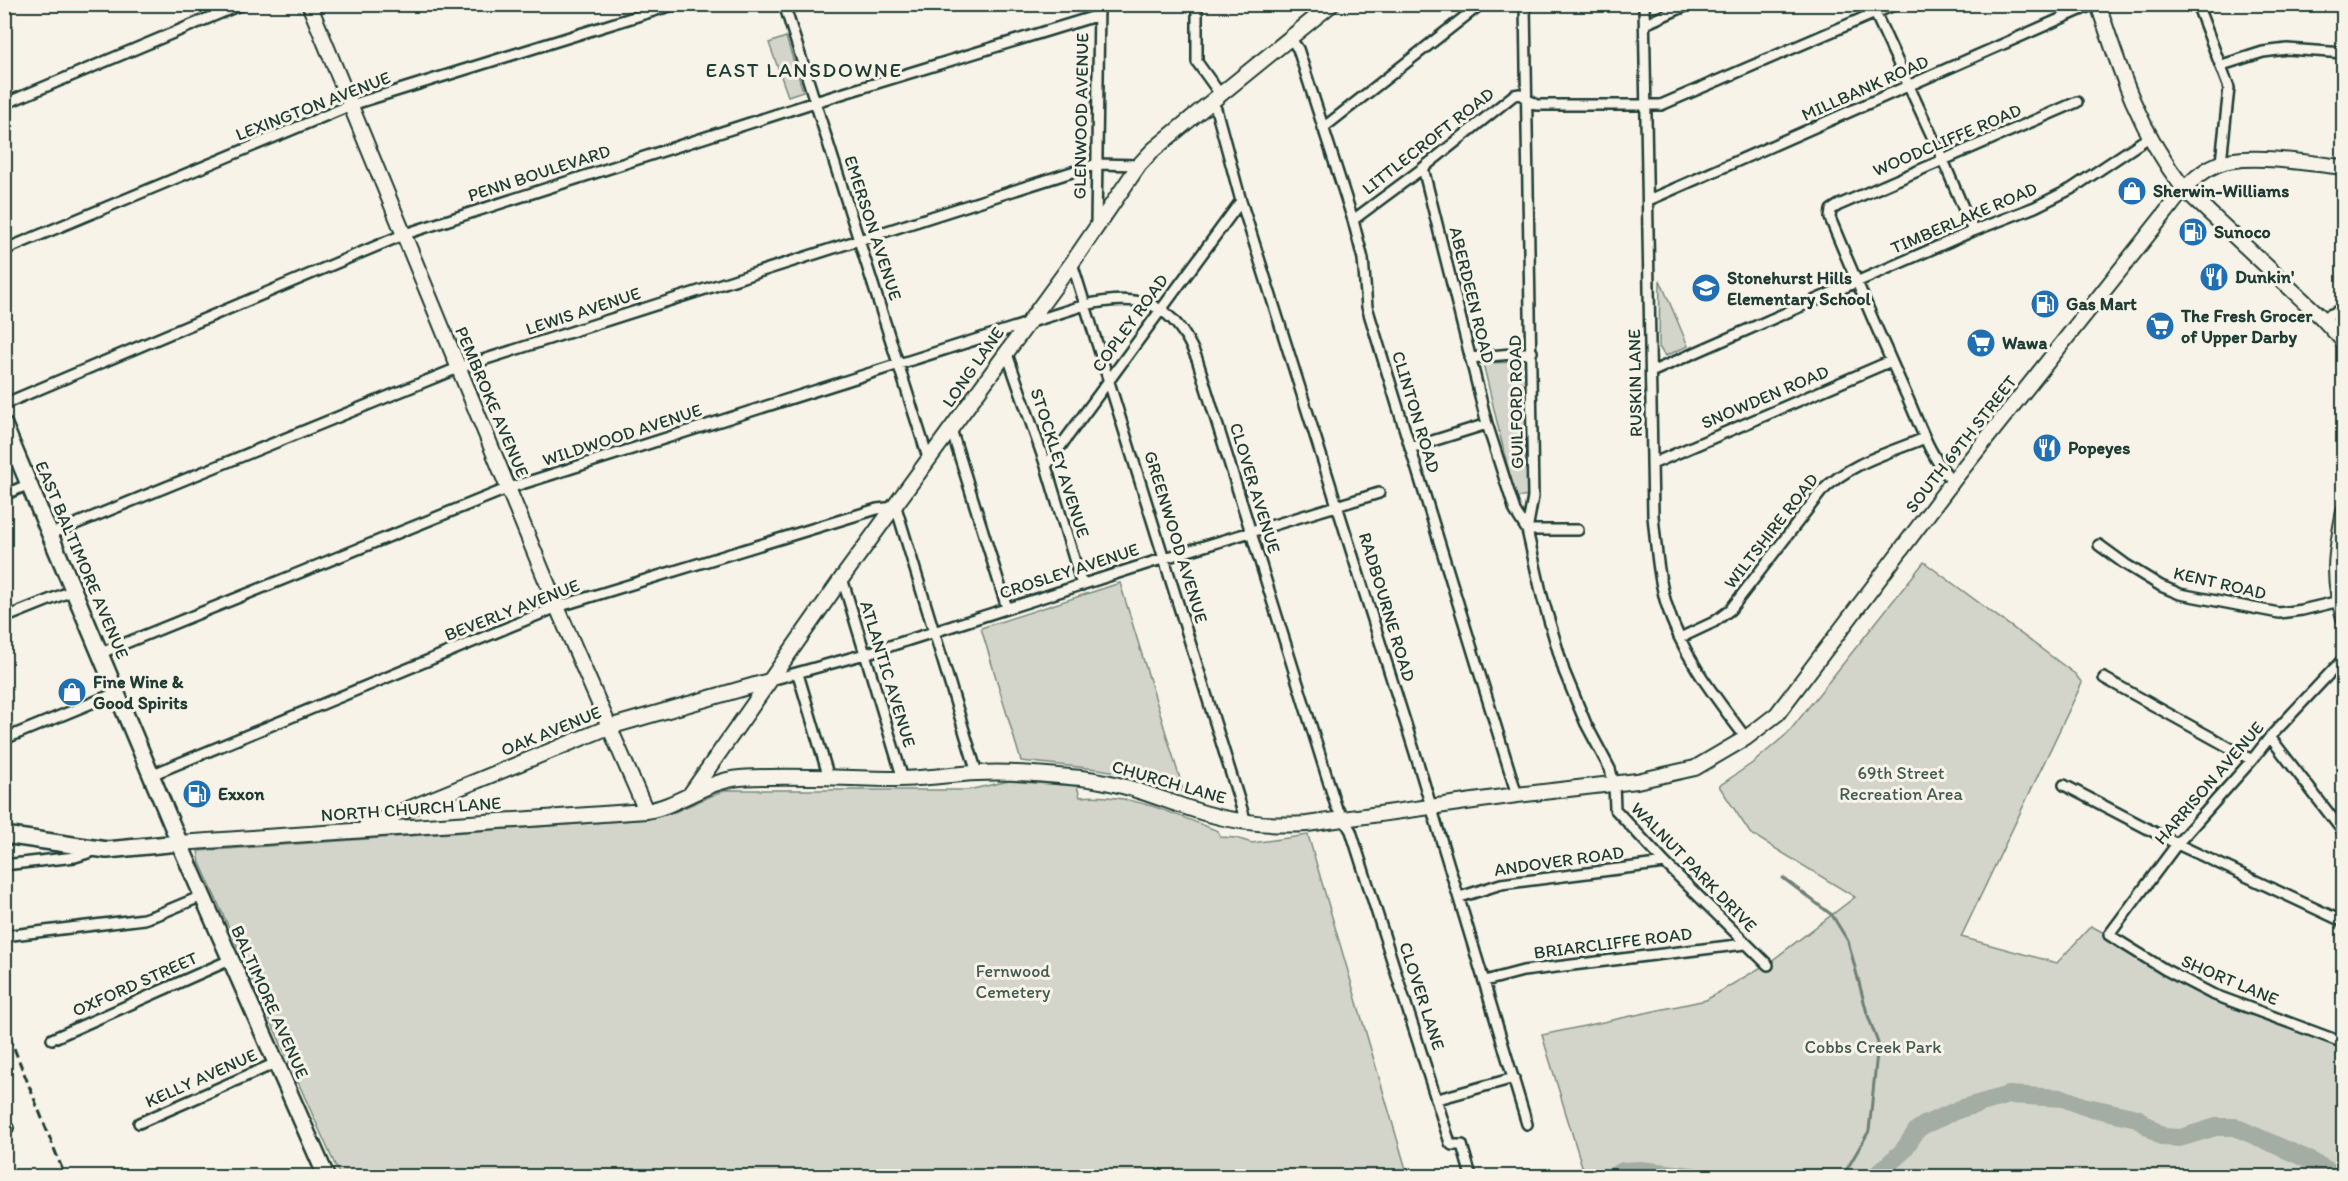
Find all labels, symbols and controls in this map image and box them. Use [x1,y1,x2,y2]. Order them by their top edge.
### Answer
street label: GLENWOOD AVENUE [1069,32,1093,200]
street label: MILLBANK ROAD [1798,50,1932,126]
district label: EAST LANSDOWNE [705,57,903,82]
street label: LEXINGTON AVENUE [232,66,394,146]
street label: LITTLECROFT ROAD [1357,82,1499,199]
street label: WOODCLIFFE ROAD [1869,99,2025,181]
street label: PENN BOULEVARD [465,140,613,206]
street label: EMERSON AVENUE [839,153,907,303]
shop icon: Sherwin-Williams [2116,175,2148,207]
street label: TIMBERLAKE ROAD [1887,177,2041,259]
place label: Sherwin-Williams [2153,180,2289,202]
fuel station icon: Sunoco [2177,216,2209,248]
place label: Sunoco [2214,221,2271,243]
street label: ABERDEEN ROAD [1444,224,1500,366]
restaurant icon: Dunkin' [2198,261,2230,293]
place label: Dunkin' [2235,266,2294,288]
place label: Stonehurst Hills Elementary School [1727,267,1871,310]
street label: COPLEY ROAD [1087,270,1173,376]
school or university icon: Stonehurst Hills Elementary School [1690,272,1722,304]
street label: LEWIS AVENUE [523,282,643,340]
fuel station icon: Gas Mart [2029,288,2061,320]
place label: Gas Mart [2066,293,2137,315]
place label: The Fresh Grocer of Upper Darby [2180,305,2313,348]
supermarket icon: The Fresh Grocer of Upper Darby [2144,310,2176,342]
street label: LONG LANE [937,322,1009,412]
street label: PEMBROKE AVENUE [450,323,534,481]
supermarket icon: Wawa [1965,327,1997,359]
street label: RUSKIN LANE [1623,329,1647,437]
place label: Wawa [2002,332,2047,354]
street label: GUILFORD ROAD [1504,335,1528,469]
street label: CLINTON ROAD [1387,348,1445,476]
street label: SNOWDEN ROAD [1698,360,1832,434]
street label: SOUTH 69TH STREET [1900,371,2022,517]
street label: STOCKLEY AVENUE [1025,385,1095,541]
street label: WILDWOOD AVENUE [540,399,704,471]
street label: CLOVER AVENUE [1225,420,1285,556]
restaurant icon: Popeyes [2031,432,2063,464]
place label: Popeyes [2068,437,2130,459]
street label: GREENWOOD AVENUE [1139,448,1213,626]
street label: EAST BALTIMORE AVENUE [30,458,134,662]
street label: WILTSHIRE ROAD [1719,469,1823,593]
street label: RADBOURNE ROAD [1354,530,1420,684]
street label: CROSLEY AVENUE [996,538,1142,604]
street label: KENT ROAD [2171,562,2269,604]
street label: BEVERLY AVENUE [441,574,583,646]
street label: ATLANTIC AVENUE [855,598,921,750]
place label: Fine Wine & Good Spirits [93,671,188,714]
shop icon: Fine Wine & Good Spirits [56,676,88,708]
street label: OAK AVENUE [498,701,604,761]
street label: HARRISON AVENUE [2149,717,2269,849]
street label: CHURCH LANE [1109,755,1229,809]
park label: 69th Street Recreation Area [1839,762,1963,805]
fuel station icon: Exxon [181,778,213,810]
place label: Exxon [218,783,265,805]
street label: NORTH CHURCH LANE [320,792,502,826]
street label: WALNUT PARK DRIVE [1626,797,1762,937]
street label: ANDOVER ROAD [1493,841,1626,881]
street label: BALTIMORE AVENUE [226,922,314,1082]
street label: BRIARCLIFFE ROAD [1533,922,1694,964]
street label: CLOVER LANE [1394,939,1450,1053]
street label: OXFORD STREET [69,947,201,1021]
street label: SHORT LANE [2178,950,2282,1010]
park label: Fernwood Cemetery [976,960,1051,1003]
park label: Cobbs Creek Park [1804,1036,1942,1058]
street label: KELLY AVENUE [142,1044,260,1112]

